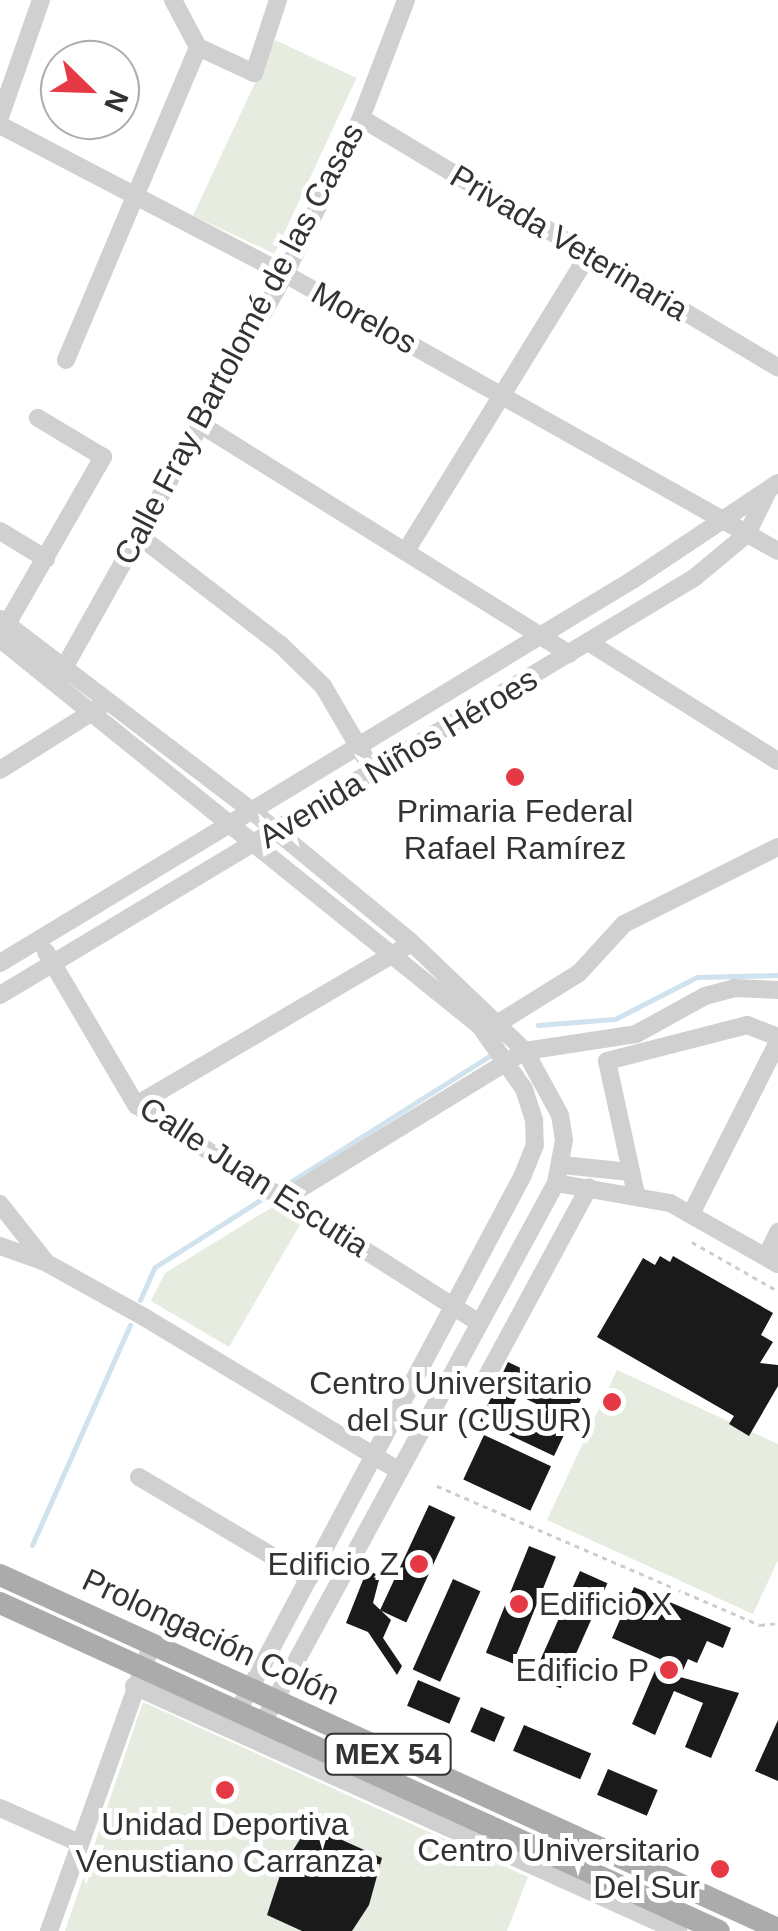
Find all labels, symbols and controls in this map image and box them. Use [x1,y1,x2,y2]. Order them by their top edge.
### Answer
north arrow [40,40,140,140]
text: N [98,86,134,116]
street label: Calle Fray Bartolomé de las Casas [106,117,372,571]
street label: Privada Veterinaria [443,157,695,329]
street label: Morelos [305,274,423,362]
street label: Avenida Niños Héroes [252,660,544,856]
marker: Primaria Federal Rafael Ramírez [504,766,526,788]
place label: Primaria Federal Rafael Ramírez [397,793,633,868]
street label: Calle Juan Escutia [132,1089,376,1265]
place label: Centro Universitario del Sur (CUSUR) [309,1365,592,1440]
marker: Centro Universitario del Sur (CUSUR) [601,1391,623,1413]
place label: Edificio Z [267,1545,399,1583]
marker: Edificio Z [408,1553,430,1575]
street label: Prolongación Colón [76,1561,346,1713]
place label: Edificio X [539,1585,672,1623]
marker: Edificio X [508,1593,530,1615]
place label: Edificio P [516,1651,649,1689]
marker: Edificio P [658,1659,680,1681]
road number: MEX 54 [323,1729,453,1779]
marker: Unidad Deportiva Venustiano Carranza [214,1779,236,1801]
place label: Unidad Deportiva Venustiano Carranza [76,1806,374,1881]
place label: Centro Universitario Del Sur [417,1832,700,1907]
marker: Centro Universitario Del Sur [709,1858,731,1880]

